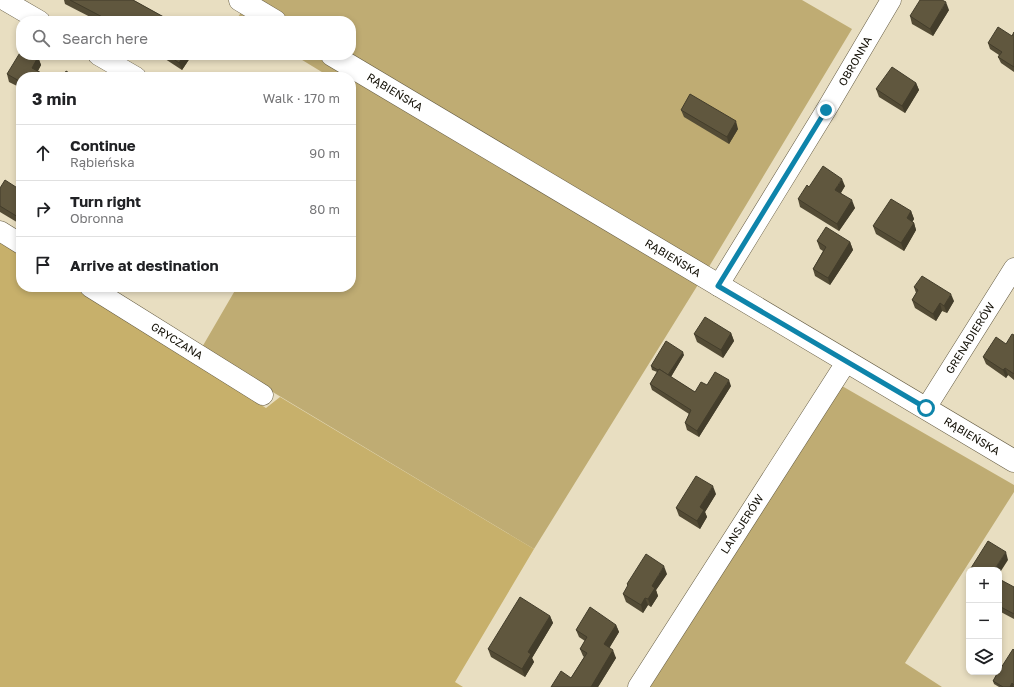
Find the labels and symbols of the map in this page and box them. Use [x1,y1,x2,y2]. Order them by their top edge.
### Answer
street label: OBRONNA [835,33,874,88]
street label: RĄBIEŃSKA [365,70,426,114]
route end [817,101,835,119]
street label: RĄBIEŃSKA [643,236,704,280]
street label: GRENADIERÓW [942,299,997,376]
street label: GRYCZANA [149,320,206,362]
route start [917,399,935,417]
street label: RĄBIEŃSKA [942,414,1003,458]
street label: LANSJERÓW [718,491,766,556]

